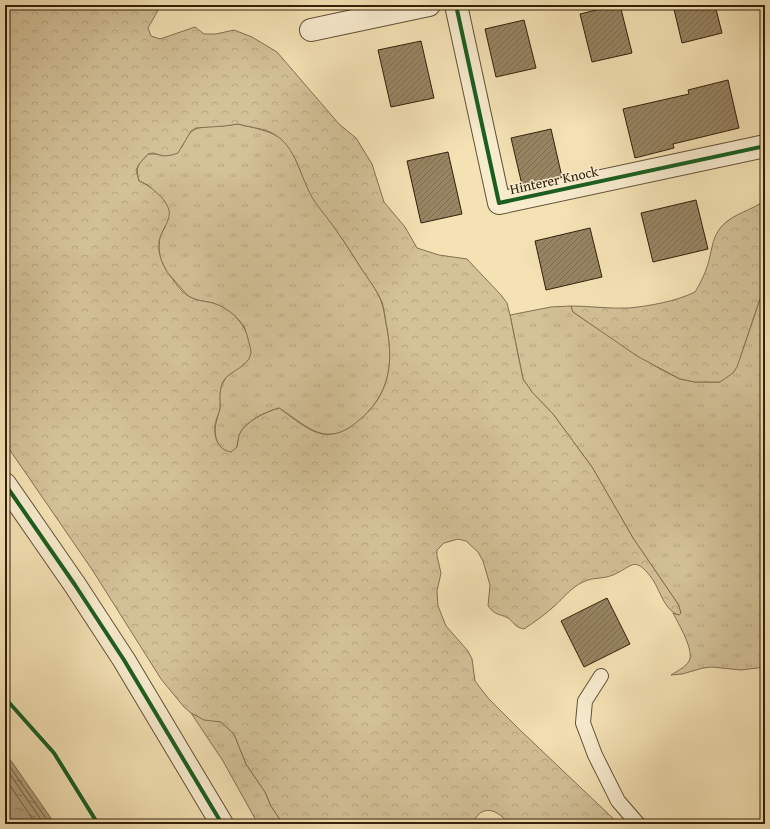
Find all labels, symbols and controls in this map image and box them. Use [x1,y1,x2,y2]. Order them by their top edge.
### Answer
street label: Hinterer Knock [508,161,601,199]

